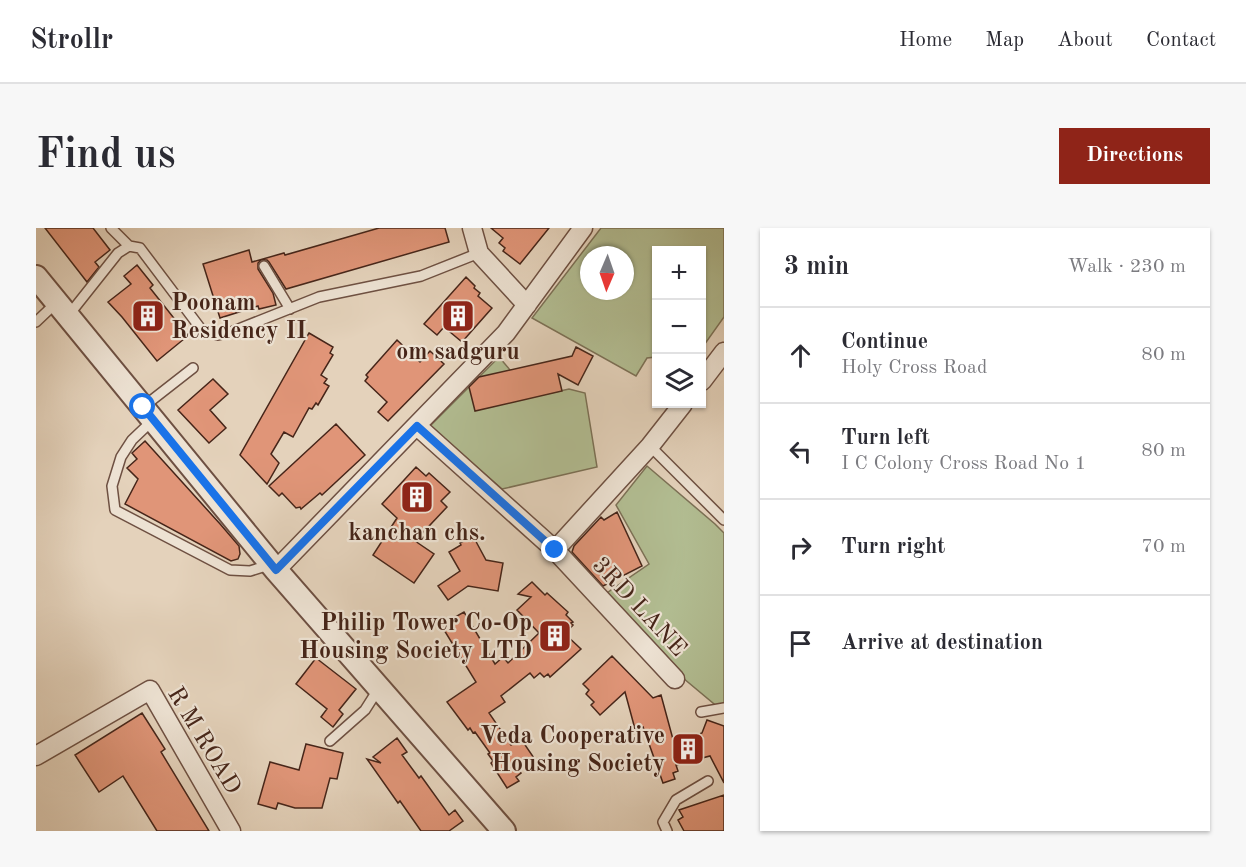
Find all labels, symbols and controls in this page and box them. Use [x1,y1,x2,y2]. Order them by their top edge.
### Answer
text: Strollr [30,27,113,55]
text: Home [899,30,952,51]
text: Map [985,30,1024,51]
text: About [1057,30,1113,51]
text: Contact [1146,30,1216,51]
button: Directions [1059,128,1210,184]
text: Find us [36,135,175,177]
north arrow [580,246,634,300]
map controls [652,246,706,408]
button: + [652,246,706,300]
text: 3 min [784,254,849,280]
text: Walk · 230 m [1067,257,1186,277]
place label: Poonam Residency II [171,292,307,344]
building icon: Poonam Residency II [130,298,166,334]
building icon: om sadguru [440,298,476,334]
button: − [652,300,706,354]
text: Continue [841,331,928,353]
icon: ahead [784,339,817,372]
place label: om sadguru [396,341,520,365]
text: 80 m [1141,345,1186,365]
button: layers [652,354,706,408]
text: Holy Cross Road [841,358,987,378]
route start [129,393,155,419]
text: Turn left [841,427,930,449]
icon: left [784,435,817,468]
text: 80 m [1141,441,1186,461]
text: I C Colony Cross Road No 1 [841,454,1086,474]
building icon: kanchan chs. [399,479,435,515]
place label: kanchan chs. [348,522,486,546]
icon: right [784,531,817,564]
route end [541,536,567,562]
text: Turn right [841,536,945,558]
text: 70 m [1141,537,1186,557]
street label: 3RD LANE [587,553,690,662]
place label: Philip Tower Co-Op Housing Society LTD [299,612,532,664]
building icon: Philip Tower Co-Op Housing Society LTD [537,618,573,654]
icon: arrive [784,627,817,660]
text: Arrive at destination [841,632,1043,654]
street label: R M ROAD [162,683,245,799]
place label: Veda Cooperative Housing Society [480,725,665,777]
building icon: Veda Cooperative Housing Society [670,731,706,767]

